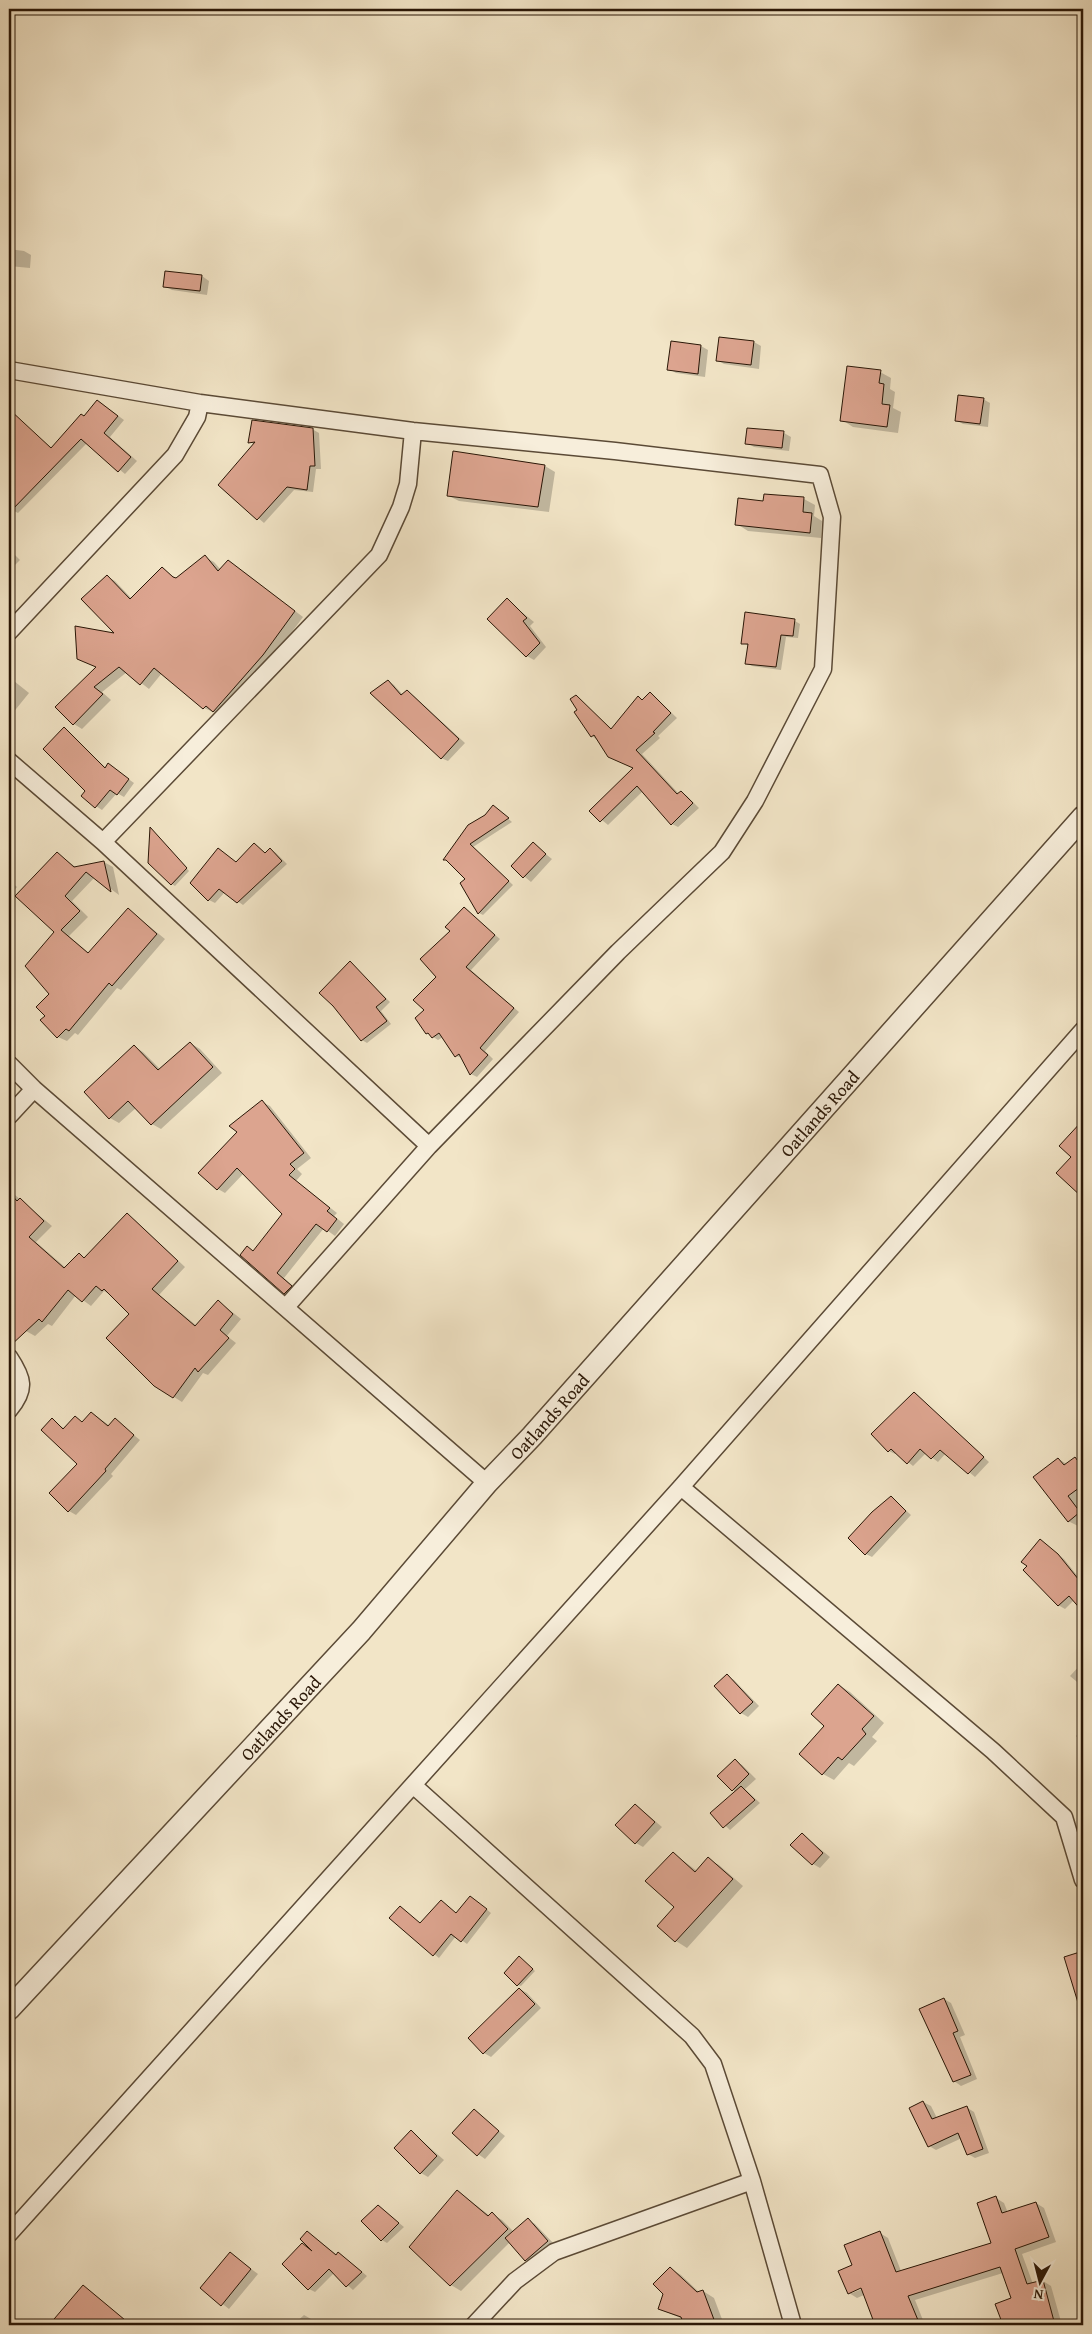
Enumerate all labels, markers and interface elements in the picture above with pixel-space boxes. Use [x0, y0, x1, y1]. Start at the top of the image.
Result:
street label: Oatlands Road [773, 1064, 865, 1163]
street label: Oatlands Road [503, 1367, 596, 1466]
street label: Oatlands Road [234, 1669, 327, 1766]
north arrow [1014, 2256, 1064, 2306]
text: N [1032, 2284, 1044, 2305]

